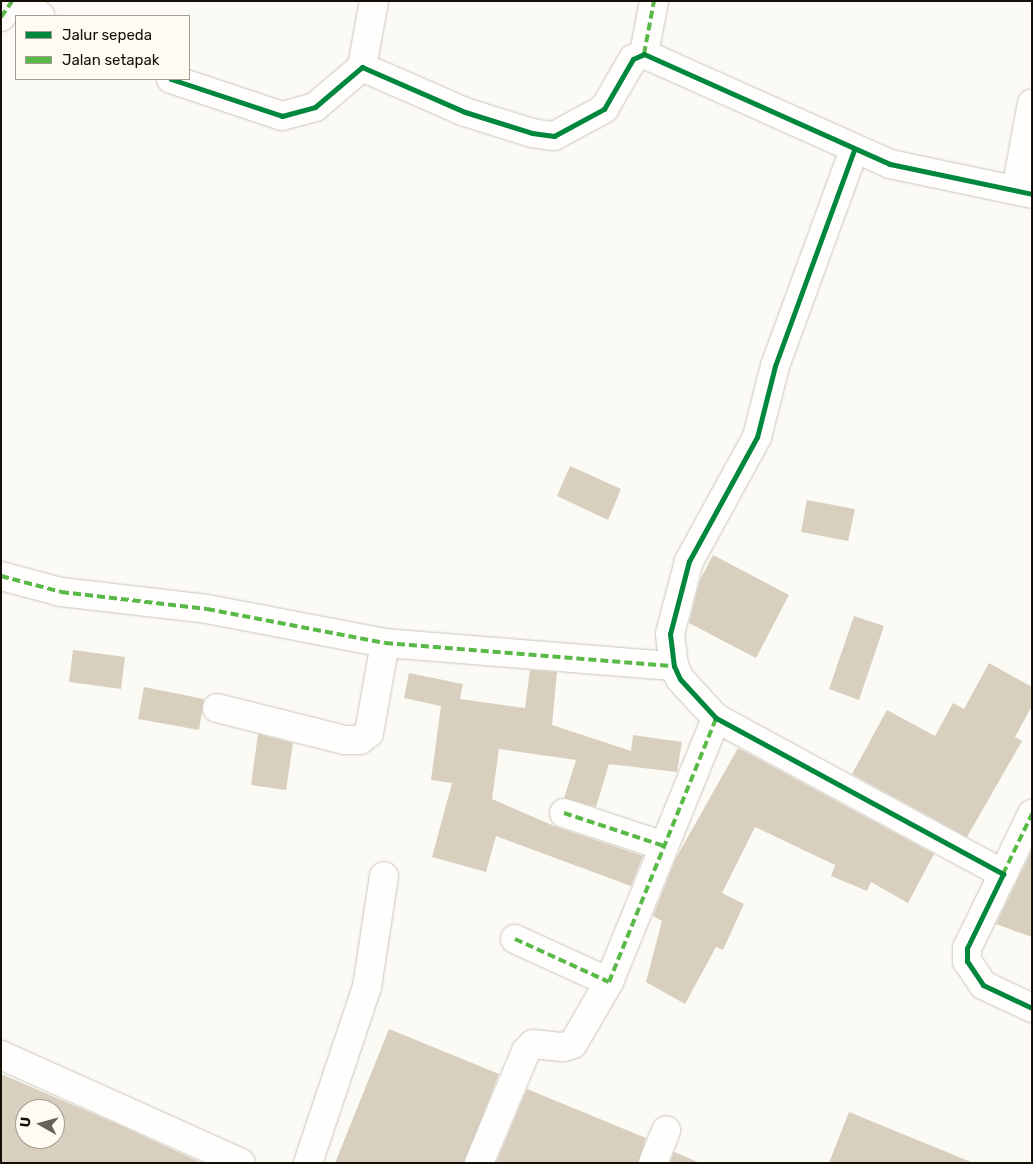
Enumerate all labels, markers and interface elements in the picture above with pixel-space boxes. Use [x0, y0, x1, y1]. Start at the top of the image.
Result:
legend [15, 15, 190, 80]
text: Jalur sepeda [62, 26, 152, 44]
text: Jalan setapak [62, 51, 160, 69]
north arrow [15, 1099, 65, 1149]
text: U [17, 1116, 35, 1128]

